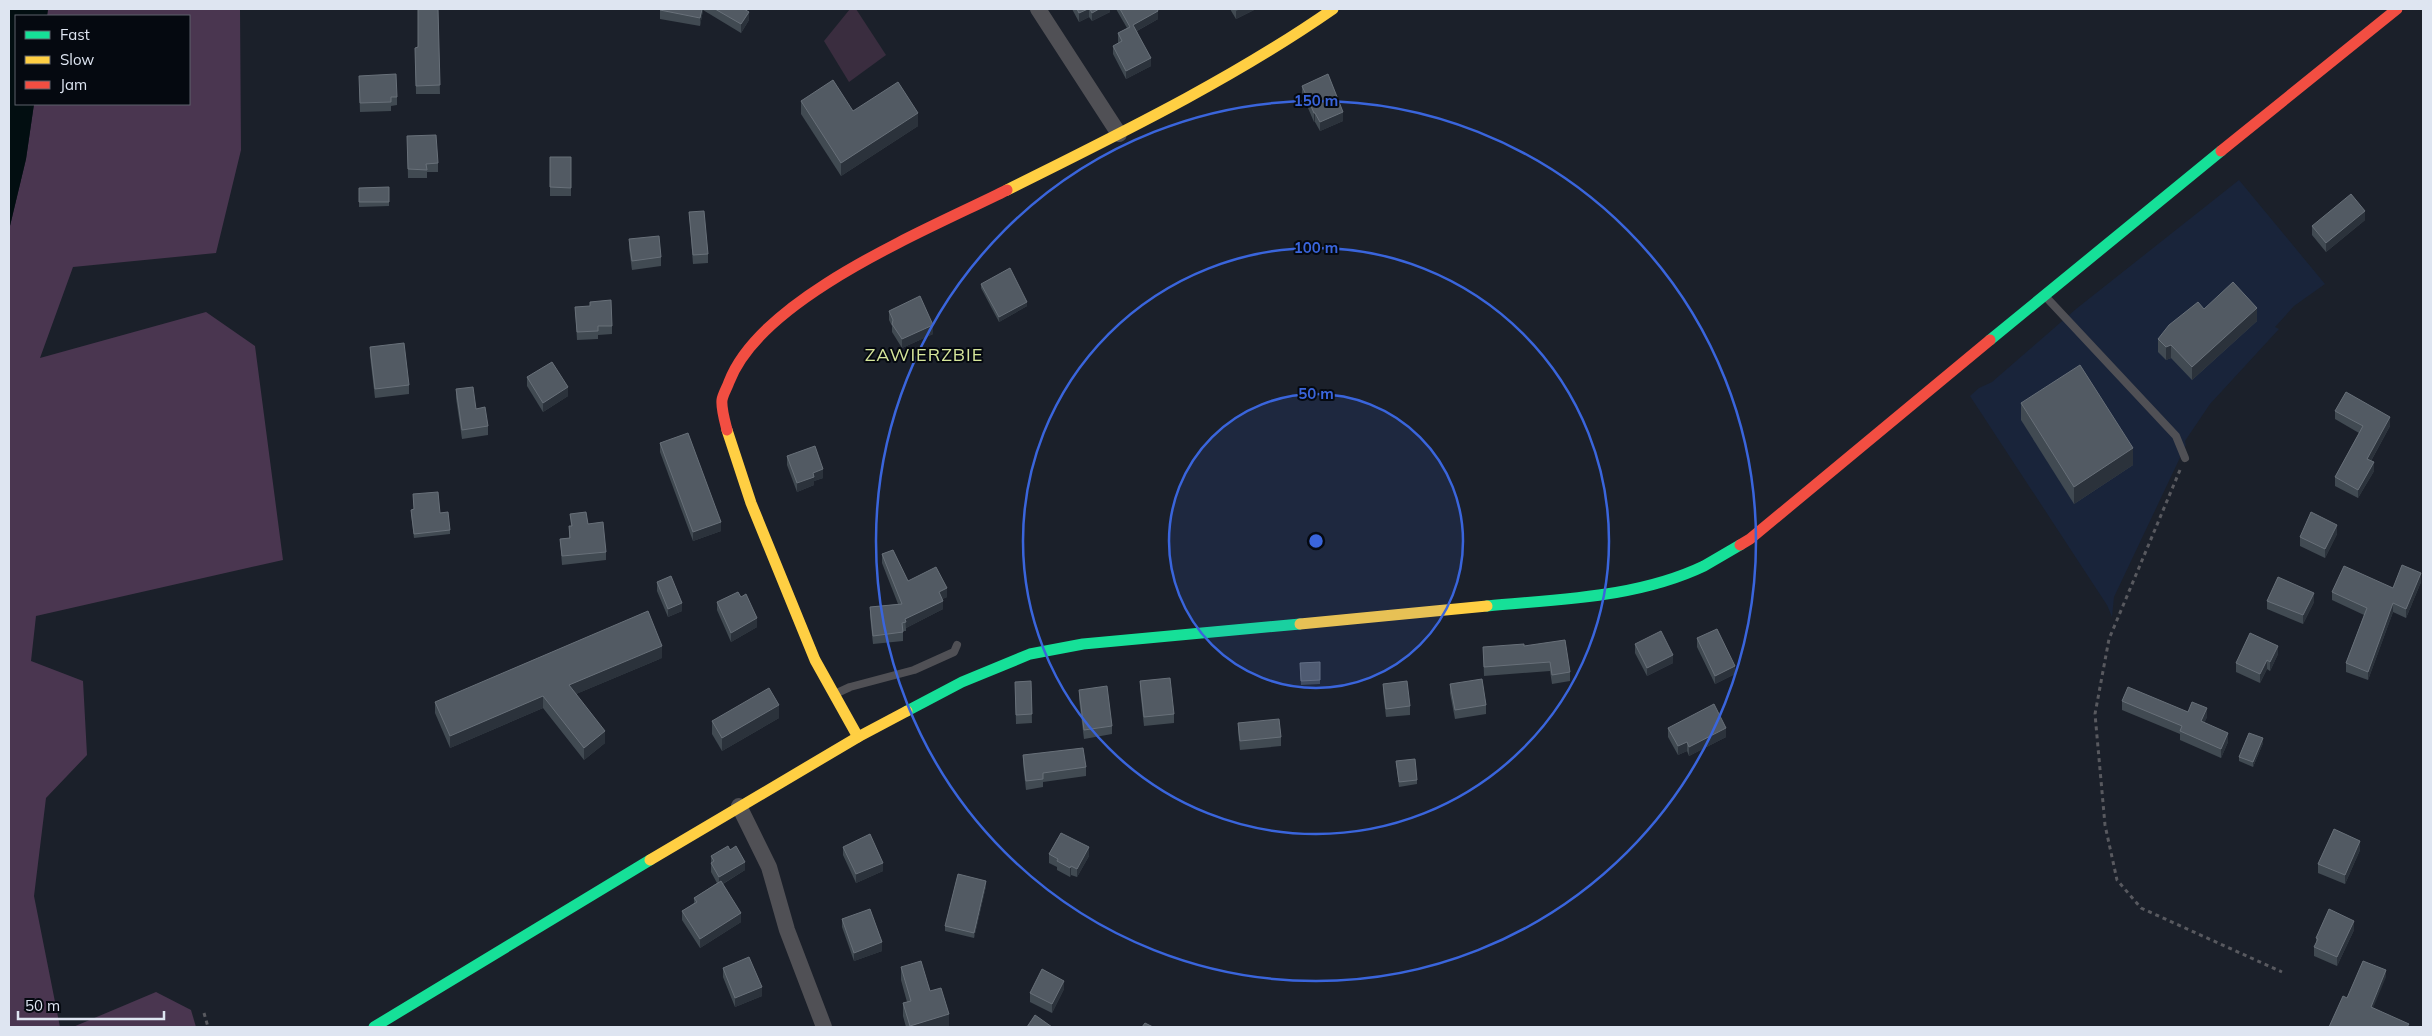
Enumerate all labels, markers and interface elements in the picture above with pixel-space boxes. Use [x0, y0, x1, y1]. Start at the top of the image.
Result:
legend [15, 15, 190, 105]
text: Fast [60, 25, 90, 44]
text: Slow [60, 50, 94, 69]
text: Jam [60, 75, 87, 94]
text: 150 m [1294, 91, 1338, 110]
text: 100 m [1294, 238, 1338, 257]
district label: ZAWIERZBIE [865, 343, 983, 366]
text: 50 m [1298, 384, 1334, 403]
centre of rings [1307, 532, 1325, 550]
scale bar [18, 988, 164, 1020]
text: 50 m [25, 996, 60, 1015]

